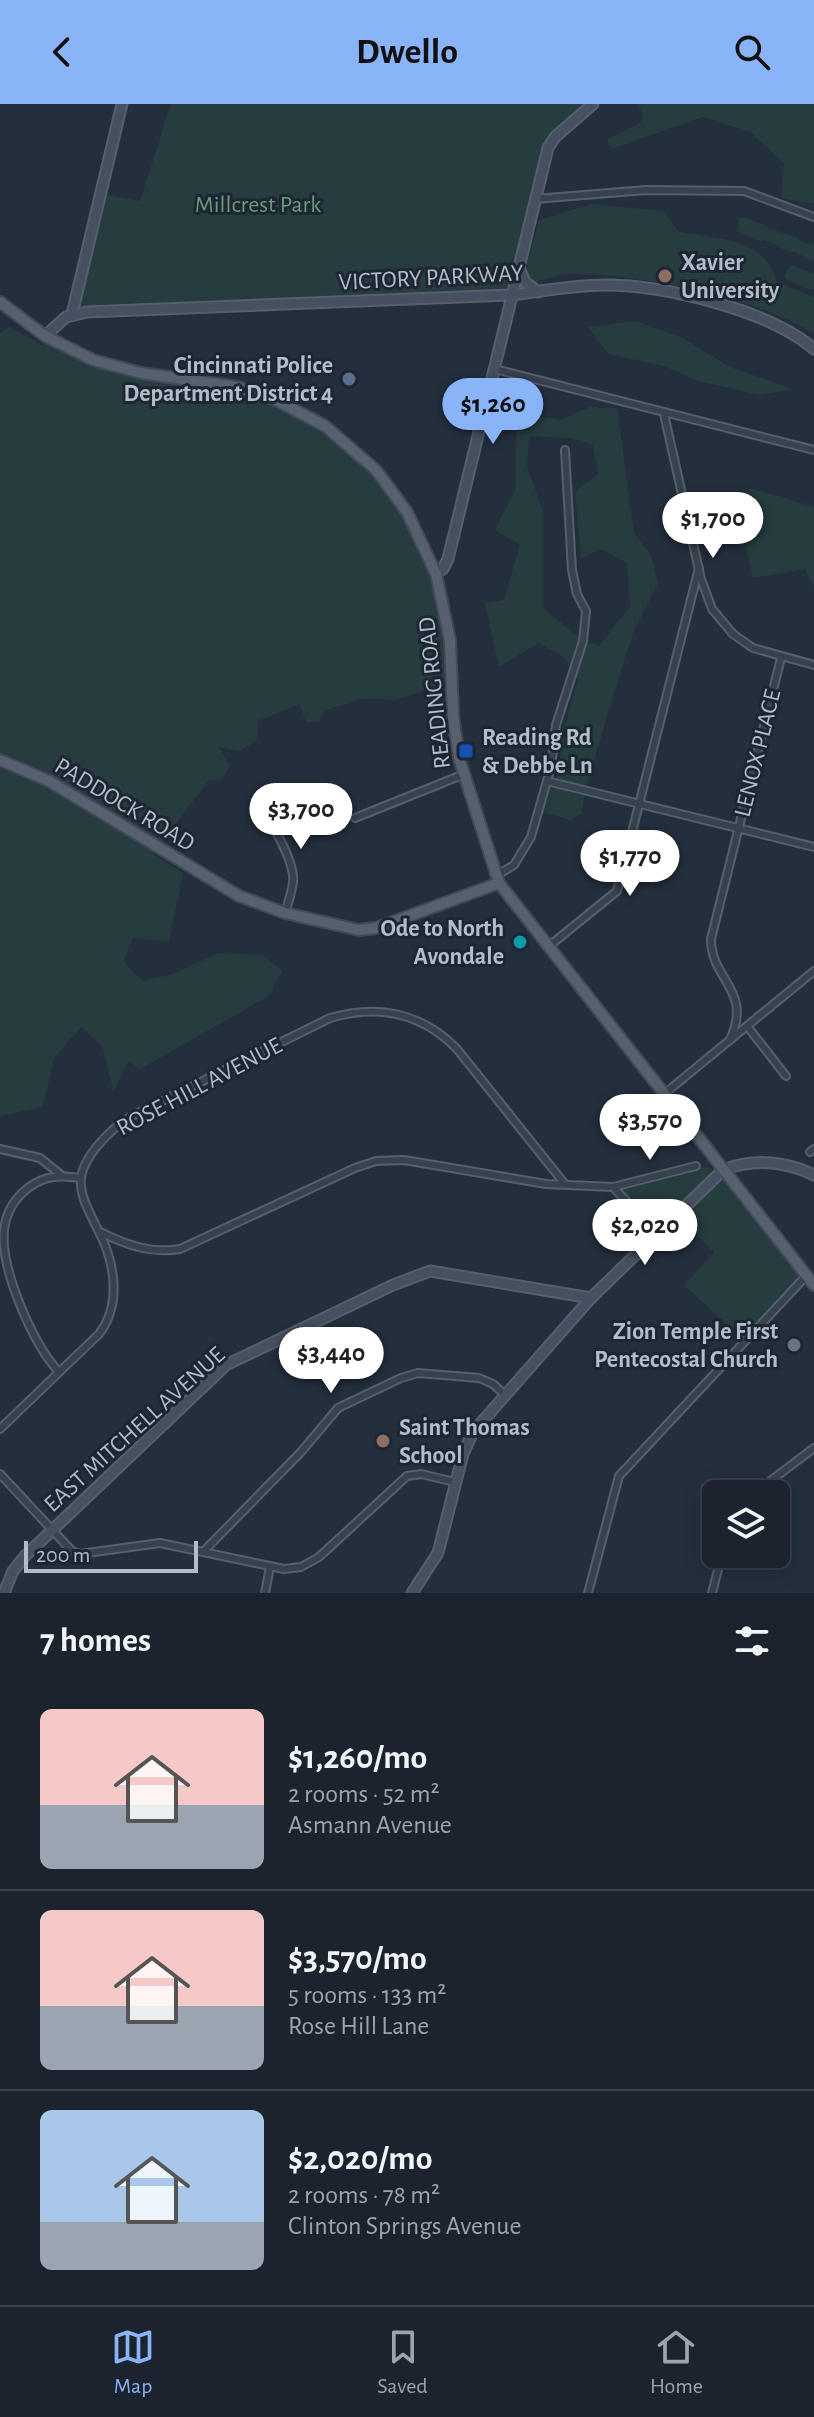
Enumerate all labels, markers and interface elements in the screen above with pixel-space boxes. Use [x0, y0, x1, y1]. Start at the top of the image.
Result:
icon: back [40, 30, 84, 74]
icon: search [730, 30, 774, 74]
text: Dwello [356, 34, 458, 70]
park label: Millcrest Park [195, 193, 321, 217]
place label: Xavier University [681, 251, 780, 303]
street label: VICTORY PARKWAY [338, 261, 524, 295]
marker: Xavier University [656, 267, 674, 285]
place label: Cincinnati Police Department District 4 [124, 354, 333, 406]
marker: Cincinnati Police Department District 4 [340, 370, 358, 388]
pin: $1,260 [428, 378, 558, 446]
text: $1,260 [460, 391, 526, 417]
pin: $1,700 [648, 492, 778, 560]
text: $1,700 [680, 505, 746, 531]
street label: READING ROAD [415, 616, 455, 770]
street label: LENOX PLACE [731, 687, 786, 819]
place label: Reading Rd & Debbe Ln [482, 726, 593, 778]
marker: Reading Rd & Debbe Ln [457, 742, 475, 760]
street label: PADDOCK ROAD [50, 754, 199, 856]
pin: $3,700 [236, 783, 366, 851]
text: $3,700 [267, 796, 335, 822]
pin: $1,770 [565, 830, 695, 898]
text: $1,770 [598, 843, 662, 869]
place label: Ode to North Avondale [380, 917, 504, 969]
marker: Ode to North Avondale [511, 933, 529, 951]
street label: ROSE HILL AVENUE [113, 1033, 286, 1141]
pin: $3,570 [585, 1094, 715, 1162]
text: $3,570 [618, 1107, 682, 1133]
pin: $2,020 [580, 1199, 710, 1267]
text: $2,020 [610, 1212, 680, 1238]
place label: Zion Temple First Pentecostal Church [594, 1320, 778, 1372]
pin: $3,440 [266, 1327, 396, 1395]
marker: Zion Temple First Pentecostal Church [785, 1336, 803, 1354]
text: $3,440 [297, 1340, 365, 1366]
street label: EAST MITCHELL AVENUE [40, 1342, 230, 1517]
place label: Saint Thomas School [399, 1416, 530, 1468]
marker: Saint Thomas School [374, 1432, 392, 1450]
map controls [702, 1480, 790, 1568]
button: layers [702, 1480, 790, 1568]
scale bar [24, 1537, 198, 1573]
text: 200 m [36, 1544, 90, 1566]
icon: filters [730, 1619, 774, 1663]
text: 7 homes [40, 1624, 151, 1658]
icon: home [104, 1741, 200, 1837]
text: $1,260/mo [288, 1741, 427, 1775]
text: 2 rooms · 52 m² [288, 1781, 440, 1807]
text: Asmann Avenue [288, 1812, 452, 1838]
icon: home [104, 1942, 200, 2038]
text: $3,570/mo [288, 1942, 427, 1976]
text: 5 rooms · 133 m² [288, 1982, 446, 2008]
text: Rose Hill Lane [288, 2013, 429, 2039]
icon: home [104, 2142, 200, 2238]
text: $2,020/mo [288, 2142, 432, 2176]
text: 2 rooms · 78 m² [288, 2182, 440, 2208]
text: Clinton Springs Avenue [288, 2213, 522, 2239]
tab: Map [111, 2325, 155, 2399]
tab: Saved [377, 2325, 428, 2399]
tab: Home [650, 2325, 703, 2399]

